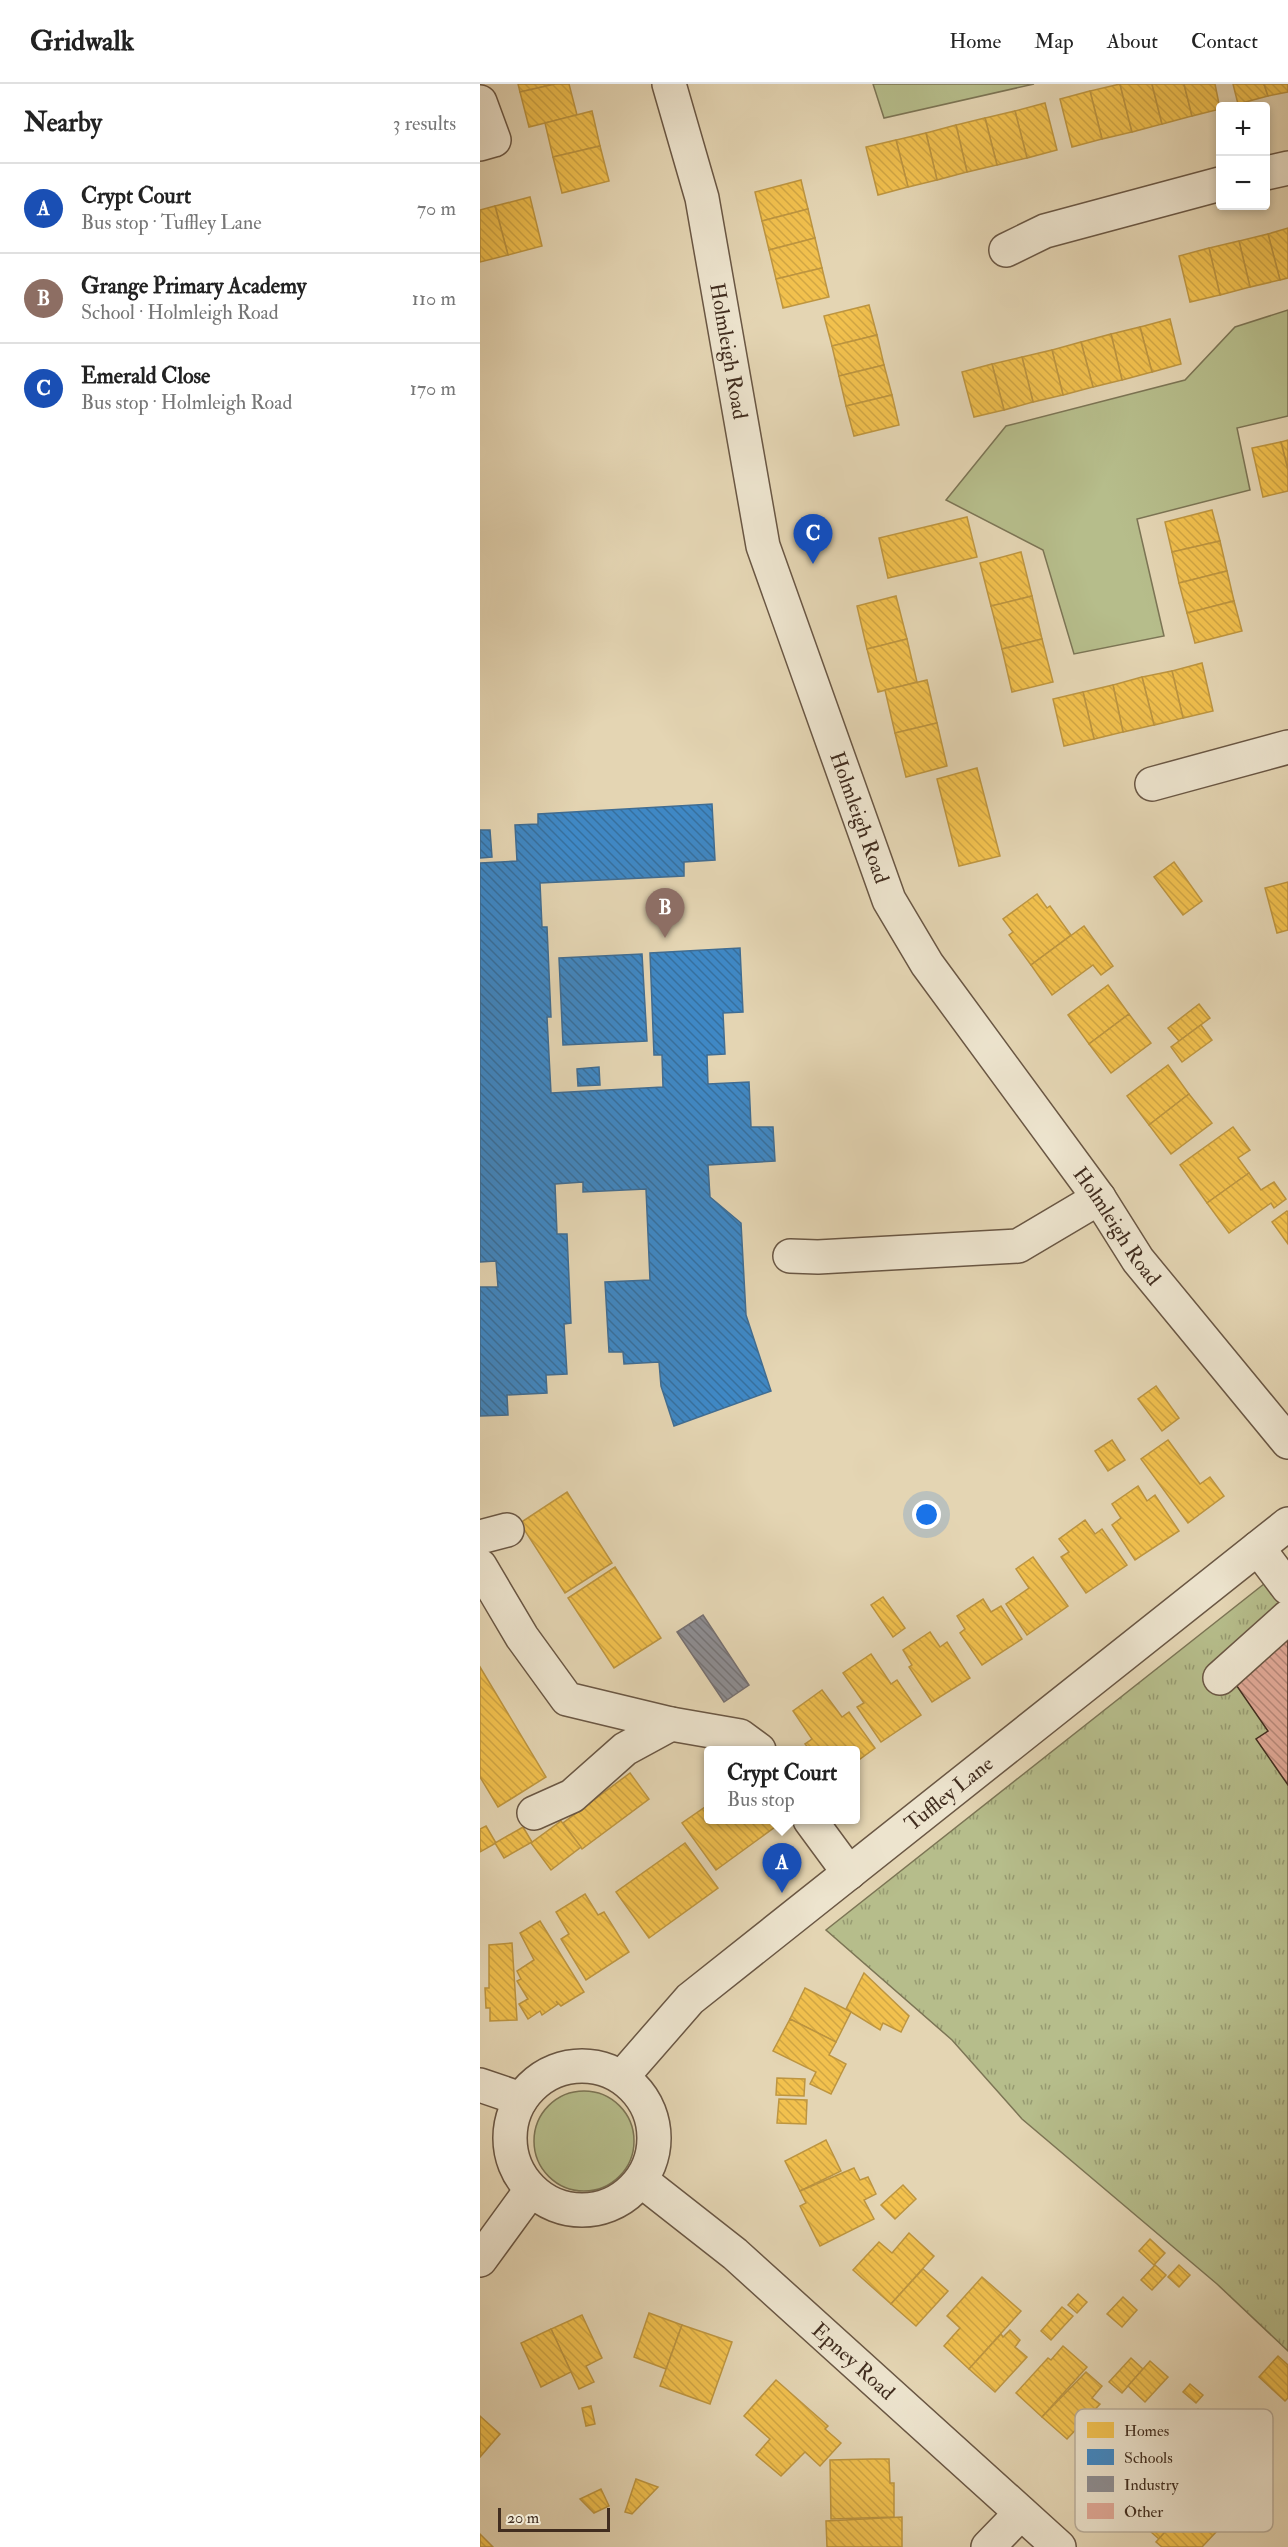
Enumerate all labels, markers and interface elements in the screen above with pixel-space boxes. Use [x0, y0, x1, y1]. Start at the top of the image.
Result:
text: Gridwalk [30, 24, 134, 59]
text: Home [949, 28, 1001, 55]
text: Map [1034, 28, 1074, 55]
text: About [1107, 28, 1158, 55]
text: Contact [1191, 28, 1258, 55]
map controls [1216, 102, 1270, 210]
button: + [1216, 102, 1270, 156]
text: Nearby [24, 107, 102, 139]
text: 3 results [393, 111, 456, 136]
button: − [1216, 156, 1270, 210]
text: Crypt Court [81, 182, 191, 210]
text: A [37, 196, 50, 221]
text: 70 m [417, 196, 456, 221]
text: Bus stop · Tuffley Lane [81, 210, 262, 235]
text: Grange Primary Academy [81, 272, 306, 300]
street label: Holmleigh Road [703, 281, 754, 422]
text: B [37, 286, 50, 311]
text: 110 m [412, 286, 456, 311]
text: School · Holmleigh Road [81, 300, 279, 325]
text: Emerald Close [81, 362, 210, 390]
text: C [36, 376, 51, 401]
text: 170 m [410, 376, 456, 401]
text: Bus stop · Holmleigh Road [81, 390, 292, 415]
pin: C [794, 514, 832, 564]
street label: Holmleigh Road [823, 748, 895, 888]
pin: B [646, 888, 684, 938]
street label: Holmleigh Road [1067, 1162, 1167, 1292]
your location [912, 1500, 941, 1529]
popup [704, 1746, 860, 1824]
street label: Tuffley Lane [899, 1750, 999, 1837]
text: Crypt Court [727, 1759, 837, 1787]
text: Bus stop [727, 1787, 794, 1812]
pin: A [762, 1844, 802, 1893]
street label: Epney Road [806, 2317, 901, 2407]
legend [1075, 2409, 1273, 2532]
text: Homes [1124, 2421, 1169, 2441]
text: Schools [1124, 2448, 1173, 2468]
text: Industry [1124, 2475, 1179, 2495]
text: Other [1124, 2502, 1163, 2522]
scale bar [498, 2505, 610, 2532]
text: 20 m [507, 2508, 539, 2528]

